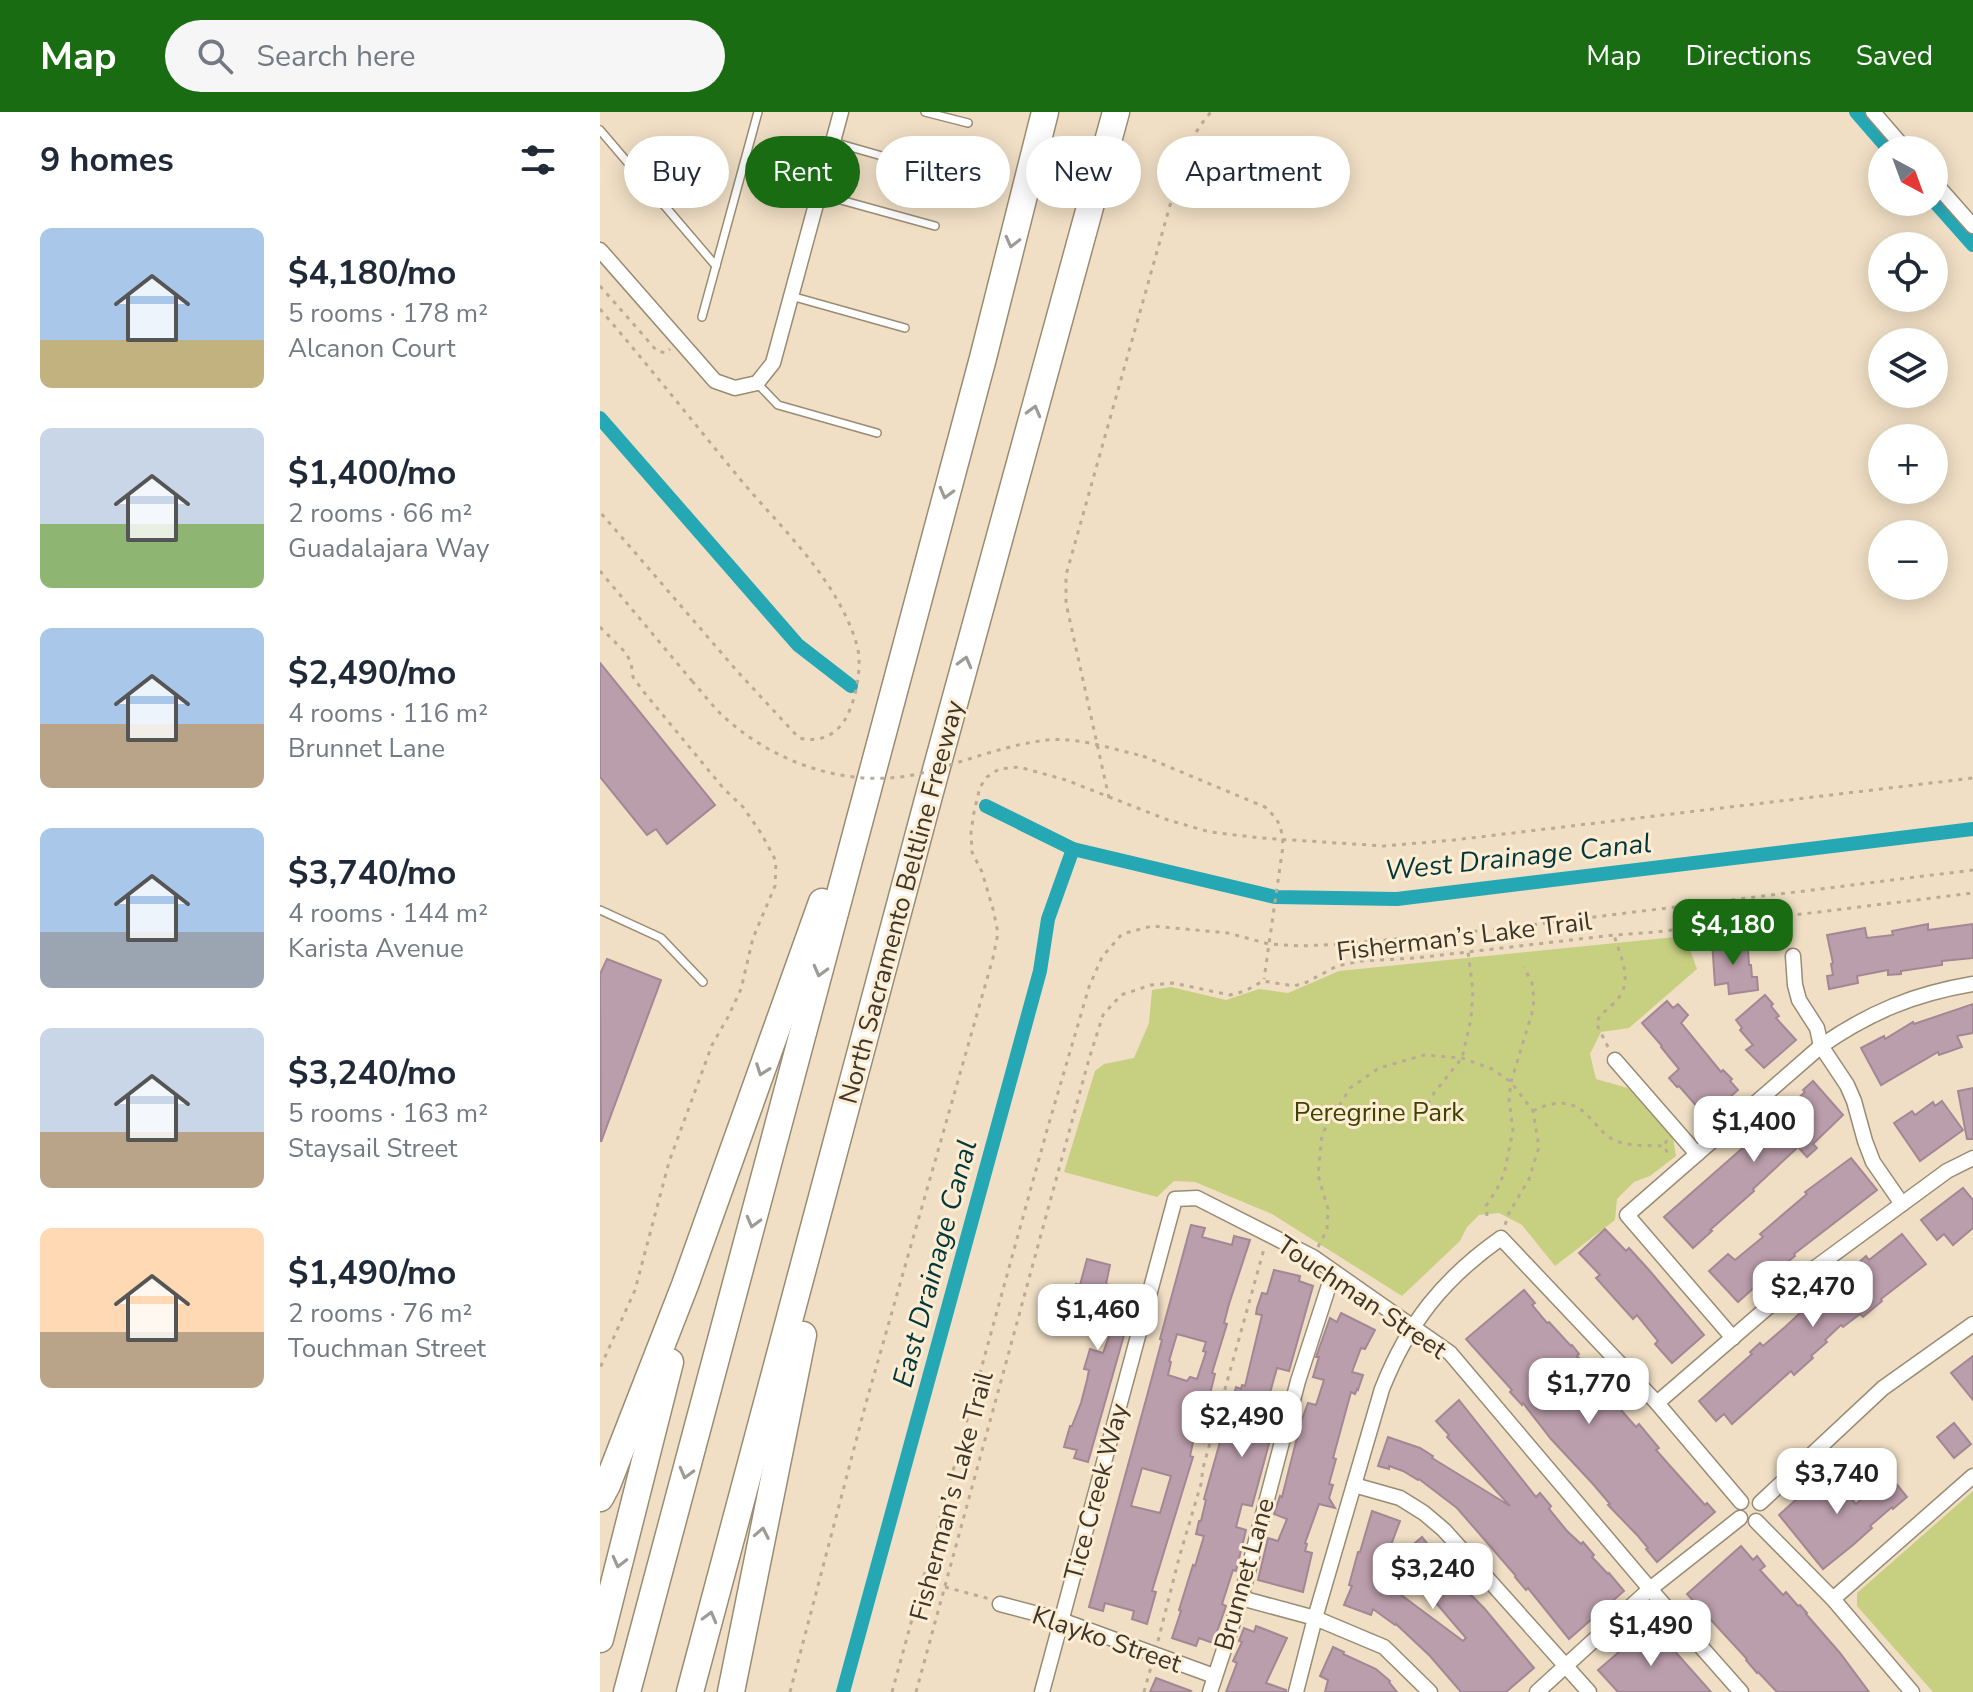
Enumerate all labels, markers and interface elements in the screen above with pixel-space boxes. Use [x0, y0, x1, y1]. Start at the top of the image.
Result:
search box [165, 20, 725, 92]
text: Map [40, 31, 117, 82]
icon: search [193, 34, 237, 78]
text: Search here [257, 36, 416, 77]
text: Map [1586, 37, 1641, 75]
text: Directions [1685, 37, 1812, 75]
text: Saved [1856, 37, 1933, 75]
chip: Buy [624, 136, 729, 208]
chip: Rent [745, 136, 860, 208]
chip: Filters [876, 136, 1010, 208]
chip: New [1026, 136, 1141, 208]
chip: Apartment [1157, 136, 1350, 208]
north arrow [1868, 136, 1948, 216]
map controls [1868, 136, 1948, 600]
text: 9 homes [40, 137, 174, 183]
icon: filters [516, 138, 560, 182]
button: locate [1868, 232, 1948, 312]
one-way arrow [1005, 234, 1022, 248]
text: $4,180/mo [288, 250, 456, 296]
icon: home [104, 260, 200, 356]
text: 5 rooms · 178 m² [288, 296, 488, 331]
button: layers [1868, 328, 1948, 408]
text: Alcanon Court [288, 331, 456, 366]
one-way arrow [1025, 405, 1041, 419]
button: + [1868, 424, 1948, 504]
text: $1,400/mo [288, 450, 456, 496]
icon: home [104, 460, 200, 556]
one-way arrow [939, 486, 956, 500]
text: 2 rooms · 66 m² [288, 496, 472, 531]
button: − [1868, 520, 1948, 600]
text: Guadalajara Way [288, 531, 489, 566]
text: $2,490/mo [288, 650, 456, 696]
one-way arrow [956, 656, 973, 670]
icon: home [104, 660, 200, 756]
text: 4 rooms · 116 m² [288, 696, 488, 731]
street label: North Sacramento Beltline Freeway [831, 696, 972, 1108]
text: Brunnet Lane [288, 731, 445, 766]
water label: West Drainage Canal [1383, 824, 1653, 890]
text: $3,740/mo [288, 850, 456, 896]
icon: home [104, 860, 200, 956]
text: 4 rooms · 144 m² [288, 896, 488, 931]
pin: $4,180 [1668, 899, 1798, 967]
street label: Fisherman’s Lake Trail [1334, 903, 1594, 970]
text: $4,180 [1691, 907, 1775, 942]
text: Karista Avenue [288, 931, 464, 966]
one-way arrow [813, 963, 829, 977]
text: $3,240/mo [288, 1050, 456, 1096]
icon: home [104, 1060, 200, 1156]
one-way arrow [755, 1062, 772, 1076]
park label: Peregrine Park [1294, 1095, 1465, 1130]
text: 5 rooms · 163 m² [288, 1096, 488, 1131]
pin: $1,400 [1689, 1096, 1819, 1164]
text: $1,400 [1712, 1104, 1796, 1139]
text: Staysail Street [288, 1131, 457, 1166]
water label: East Drainage Canal [884, 1135, 986, 1391]
one-way arrow [746, 1214, 763, 1228]
street label: Touchman Street [1270, 1228, 1454, 1368]
text: $1,490/mo [288, 1250, 456, 1296]
icon: home [104, 1260, 200, 1356]
pin: $2,470 [1748, 1261, 1878, 1329]
text: $2,470 [1771, 1269, 1855, 1304]
pin: $1,460 [1033, 1284, 1163, 1352]
text: $1,460 [1056, 1292, 1140, 1327]
text: 2 rooms · 76 m² [288, 1296, 472, 1331]
text: Touchman Street [288, 1331, 486, 1366]
pin: $1,770 [1524, 1358, 1654, 1426]
text: $1,770 [1547, 1366, 1631, 1401]
street label: Fisherman’s Lake Trail [901, 1367, 1002, 1625]
pin: $2,490 [1177, 1391, 1307, 1459]
street label: Tice Creek Way [1056, 1399, 1137, 1585]
text: $2,490 [1200, 1399, 1284, 1434]
pin: $3,740 [1772, 1448, 1902, 1516]
text: $3,740 [1795, 1456, 1879, 1491]
one-way arrow [678, 1465, 695, 1479]
street label: Brunnet Lane [1206, 1494, 1283, 1654]
one-way arrow [753, 1527, 770, 1540]
pin: $3,240 [1368, 1543, 1498, 1611]
text: $3,240 [1391, 1551, 1475, 1586]
one-way arrow [612, 1555, 629, 1569]
street label: Klayko Street [1028, 1598, 1187, 1682]
pin: $1,490 [1586, 1600, 1716, 1668]
text: $1,490 [1609, 1608, 1693, 1643]
one-way arrow [701, 1610, 717, 1624]

